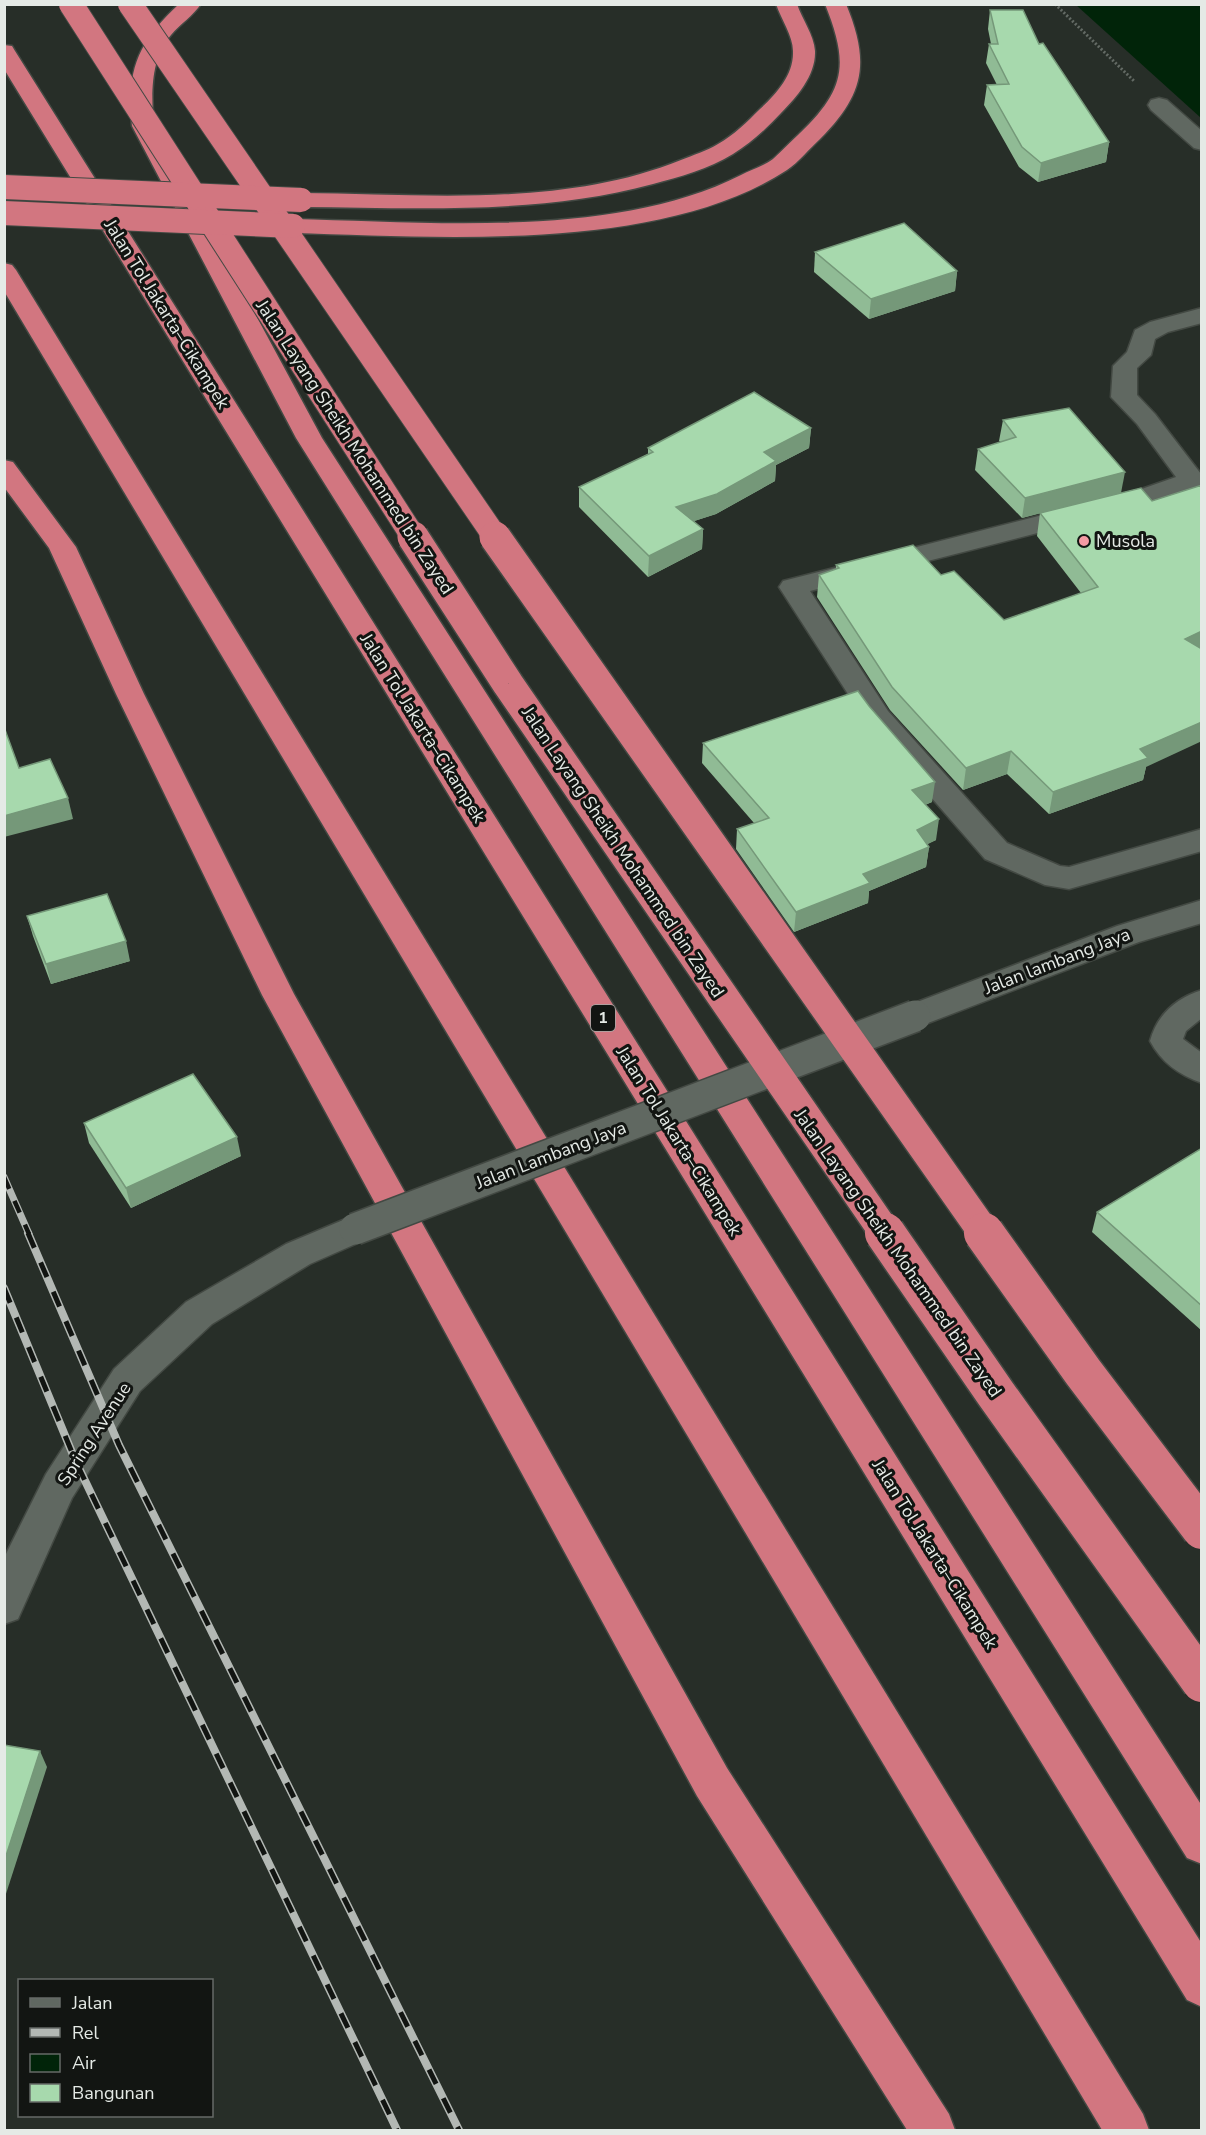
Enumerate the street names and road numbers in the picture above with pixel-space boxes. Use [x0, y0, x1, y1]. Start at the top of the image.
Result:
street label: Jalan Tol Jakarta–Cikampek [98, 214, 236, 414]
street label: Jalan Layang Sheikh Mohammed bin Zayed [250, 294, 459, 599]
street label: Jalan Tol Jakarta–Cikampek [354, 628, 492, 828]
street label: Jalan Layang Sheikh Mohammed bin Zayed [516, 701, 730, 1002]
street label: Jalan lambang Jaya [980, 922, 1134, 1000]
road number: 1 [591, 1005, 615, 1031]
street label: Jalan Tol Jakarta–Cikampek [610, 1041, 748, 1241]
street label: Jalan Layang Sheikh Mohammed bin Zayed [788, 1103, 1007, 1402]
street label: Jalan Lambang Jaya [471, 1115, 630, 1195]
street label: Spring Avenue [52, 1378, 136, 1490]
street label: Jalan Tol Jakarta–Cikampek [866, 1454, 1004, 1654]

